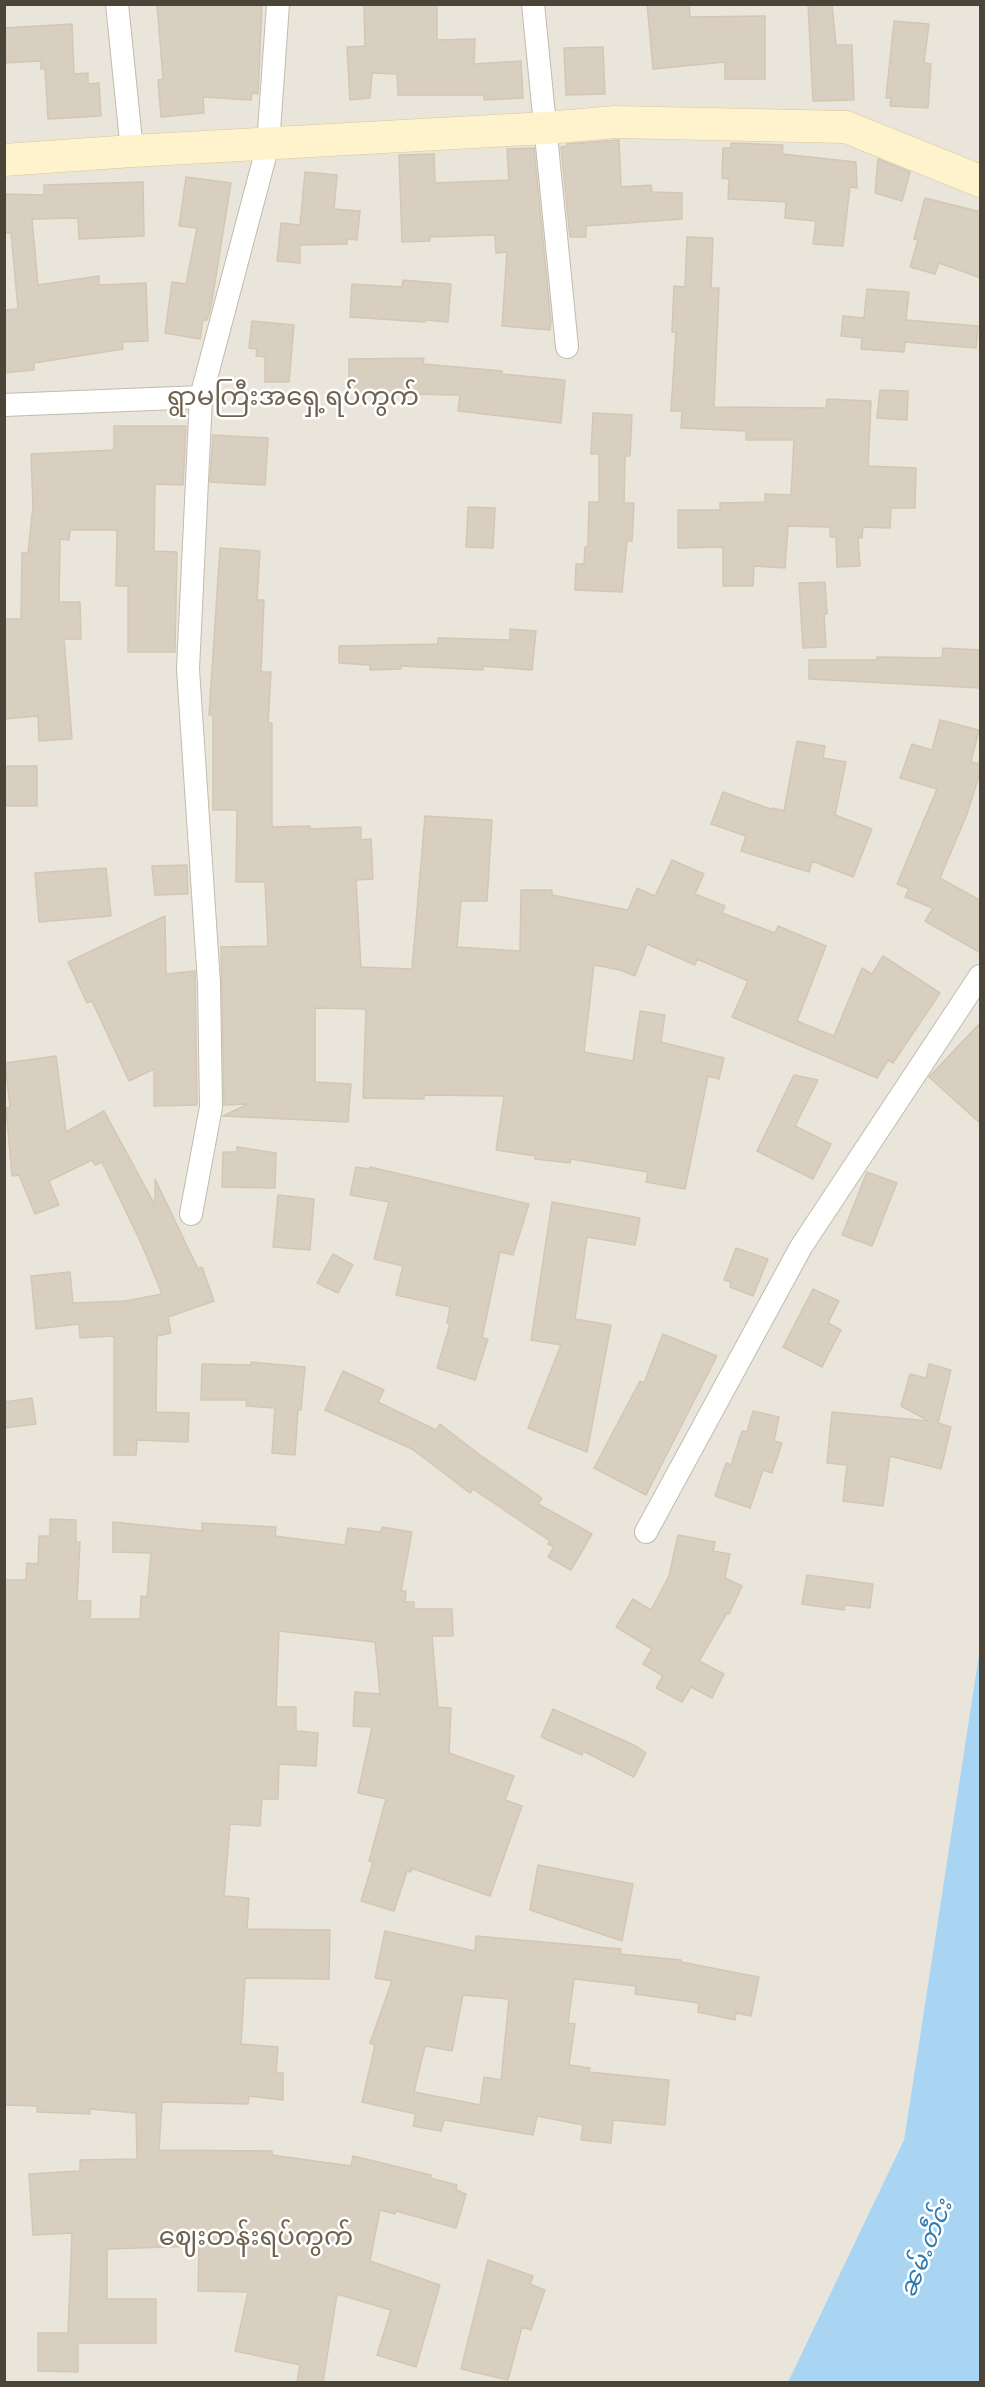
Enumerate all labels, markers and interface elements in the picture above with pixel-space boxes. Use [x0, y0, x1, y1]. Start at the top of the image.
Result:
district label: ရွာမကြီးအရှေ့ရပ်ကွက် [167, 382, 419, 414]
water label: ၼမ်ႉတဵင်း [894, 2196, 960, 2302]
district label: ဈေးတန်းရပ်ကွက် [159, 2222, 353, 2254]

